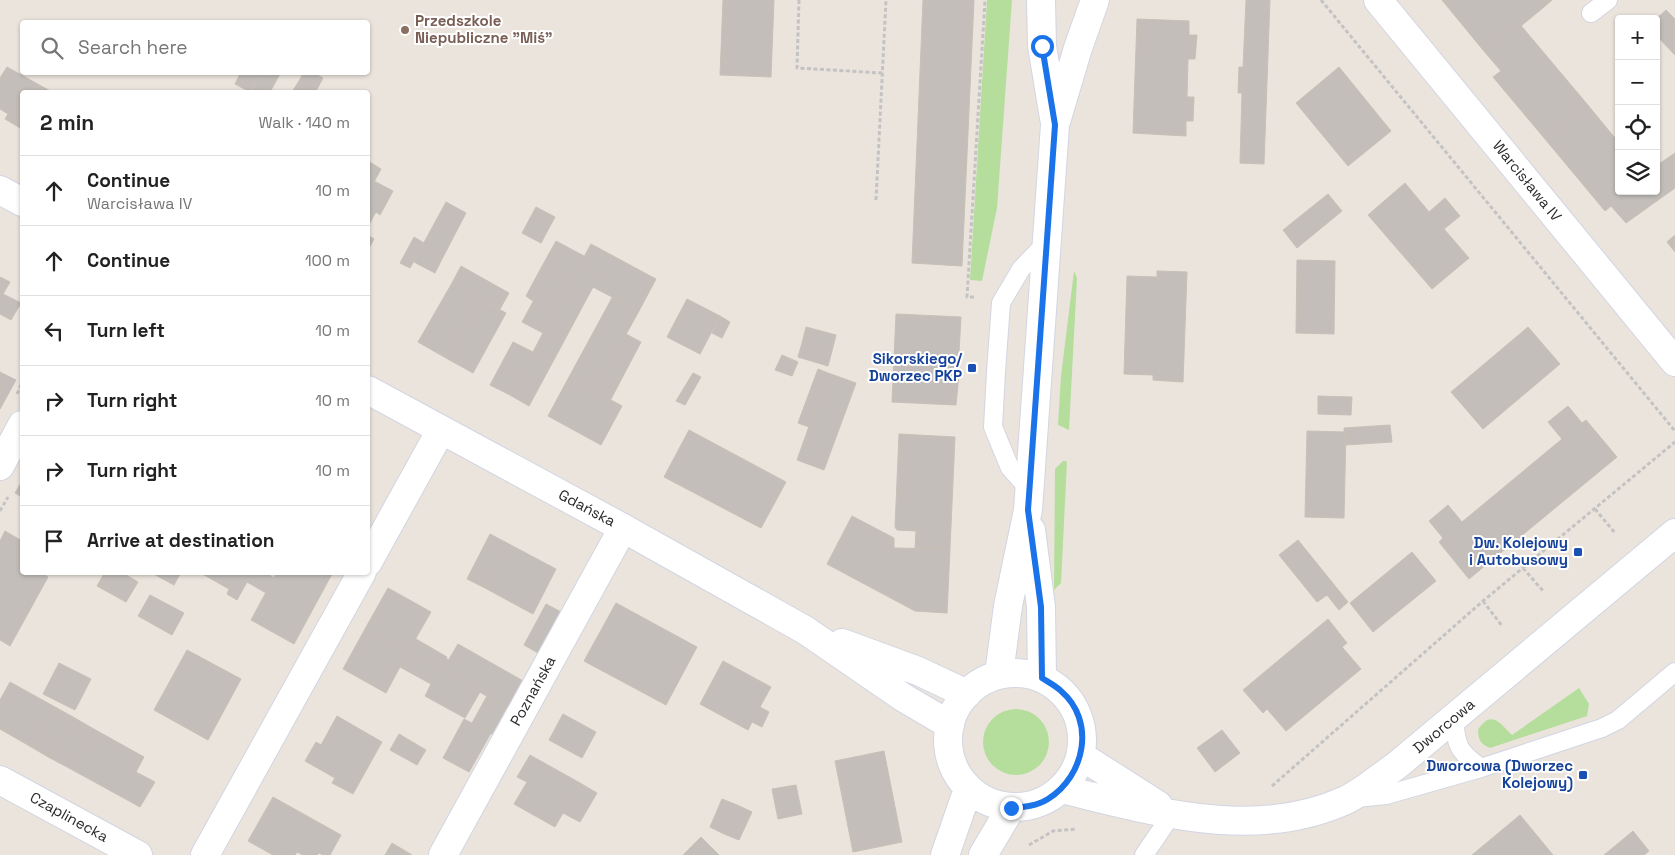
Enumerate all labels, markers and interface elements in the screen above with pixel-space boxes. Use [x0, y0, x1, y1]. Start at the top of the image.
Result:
place label: Przedszkole Niepubliczne "Miś" [415, 11, 553, 47]
map controls [1615, 15, 1660, 195]
button: + [1615, 15, 1660, 60]
search box [20, 20, 370, 75]
marker: Przedszkole Niepubliczne "Miś" [399, 24, 411, 36]
icon: search [38, 34, 66, 62]
text: Search here [78, 35, 188, 60]
route start [1031, 35, 1054, 58]
button: − [1615, 60, 1660, 105]
button: locate [1615, 105, 1660, 150]
text: 2 min [40, 109, 94, 136]
text: Walk · 140 m [258, 112, 350, 133]
street label: Warcisława IV [1489, 136, 1566, 225]
button: layers [1615, 150, 1660, 195]
text: Continue [87, 168, 170, 193]
icon: ahead [40, 177, 68, 205]
text: 10 m [315, 180, 350, 201]
text: Warcisława IV [87, 193, 192, 214]
icon: ahead [40, 247, 68, 275]
text: Continue [87, 248, 170, 273]
text: 100 m [305, 250, 350, 271]
icon: left [40, 317, 68, 345]
text: Turn left [87, 318, 165, 343]
text: 10 m [315, 320, 350, 341]
place label: Sikorskiego/ Dworzec PKP [869, 349, 963, 385]
marker: Sikorskiego/ Dworzec PKP [966, 362, 978, 374]
icon: right [40, 387, 68, 415]
text: Turn right [87, 388, 177, 413]
text: 10 m [315, 390, 350, 411]
icon: right [40, 457, 68, 485]
text: Turn right [87, 458, 177, 483]
text: 10 m [315, 460, 350, 481]
street label: Gdańska [555, 485, 619, 531]
icon: arrive [40, 527, 68, 555]
text: Arrive at destination [87, 528, 275, 553]
place label: Dw. Kolejowy i Autobusowy [1469, 533, 1568, 569]
marker: Dw. Kolejowy i Autobusowy [1572, 546, 1584, 558]
street label: Poznańska [506, 652, 560, 729]
street label: Dworcowa [1409, 694, 1479, 757]
place label: Dworcowa (Dworzec Kolejowy) [1426, 756, 1573, 792]
marker: Dworcowa (Dworzec Kolejowy) [1577, 769, 1589, 781]
street label: Czaplinecka [27, 787, 112, 846]
route end [1000, 797, 1023, 820]

